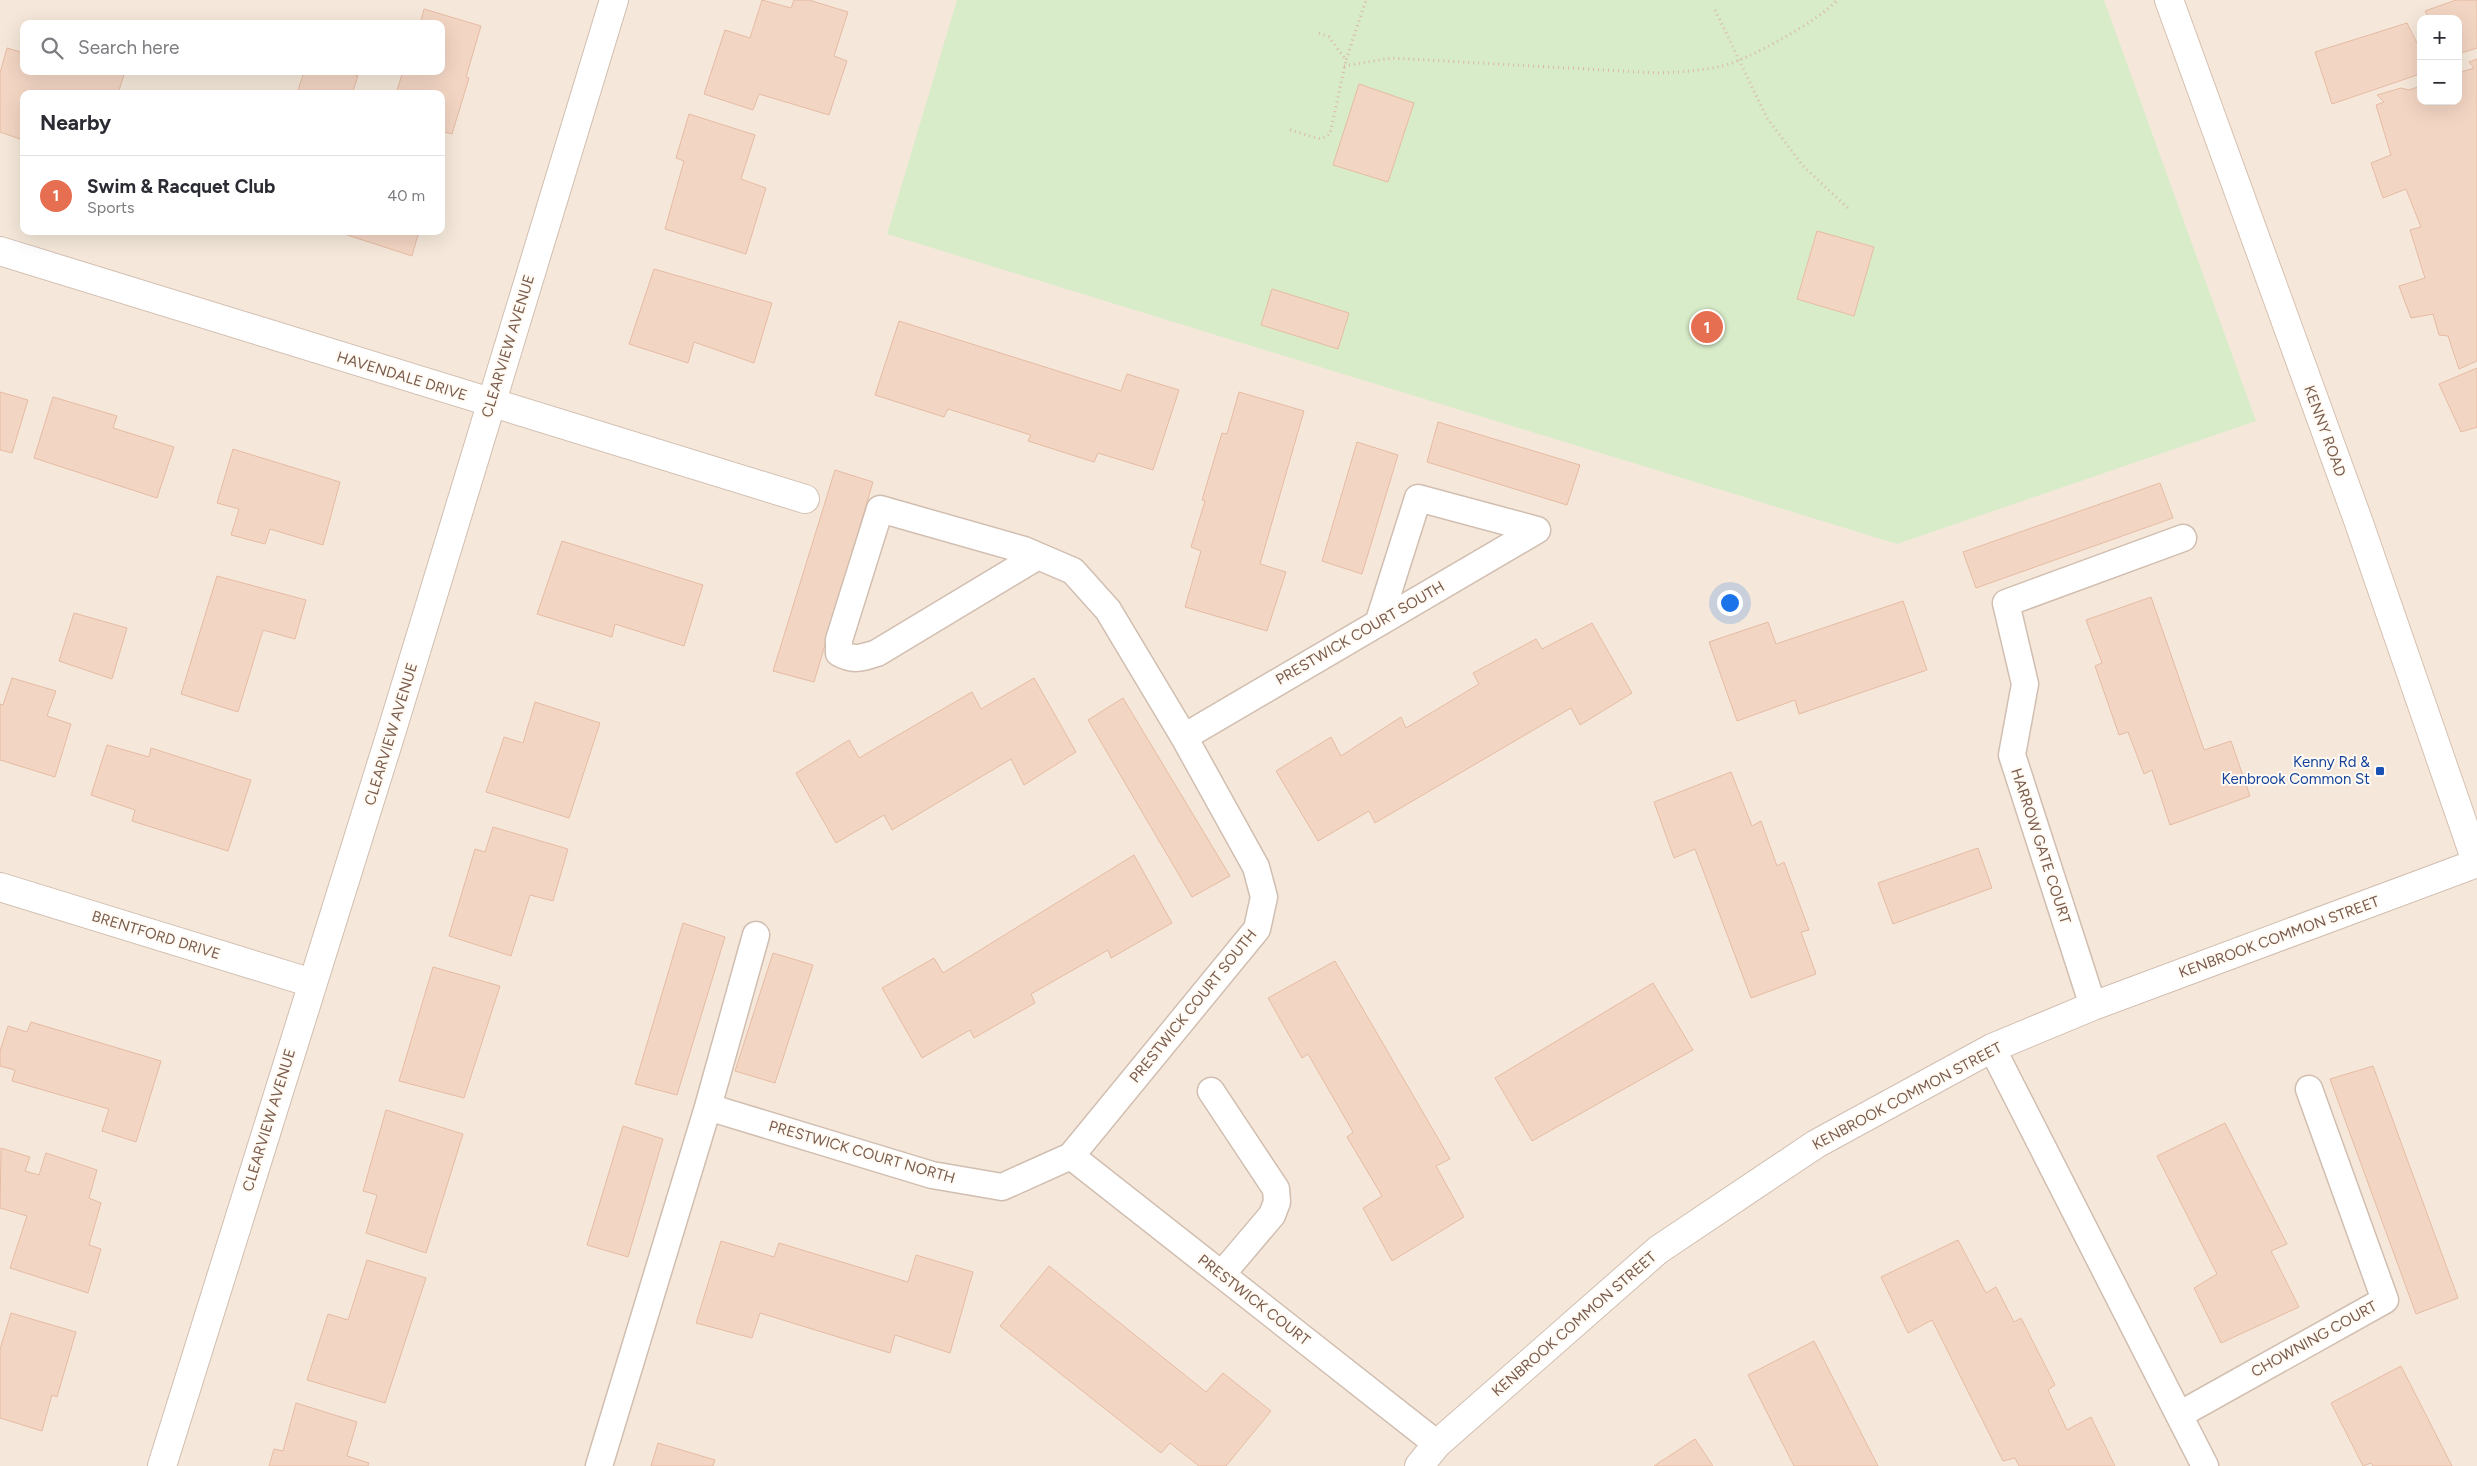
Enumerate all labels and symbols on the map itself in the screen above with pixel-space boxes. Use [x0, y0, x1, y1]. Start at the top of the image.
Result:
street label: CLEARVIEW AVENUE [478, 272, 538, 420]
pin: 1 [1691, 308, 1723, 346]
street label: HAVENDALE DRIVE [335, 348, 469, 404]
street label: KENNY ROAD [2300, 383, 2350, 479]
street label: PRESTWICK COURT SOUTH [1272, 577, 1448, 689]
your location [1717, 590, 1743, 616]
street label: CLEARVIEW AVENUE [361, 660, 421, 808]
place label: Kenny Rd & Kenbrook Common St [2221, 753, 2370, 788]
marker: Kenny Rd & Kenbrook Common St [2374, 765, 2386, 777]
street label: HARROW GATE COURT [2007, 766, 2075, 927]
street label: KENBROOK COMMON STREET [2176, 892, 2382, 982]
street label: BRENTFORD DRIVE [89, 907, 223, 963]
street label: PRESTWICK COURT SOUTH [1126, 926, 1260, 1086]
street label: KENBROOK COMMON STREET [1809, 1038, 2005, 1154]
street label: CLEARVIEW AVENUE [239, 1046, 299, 1194]
street label: PRESTWICK COURT NORTH [767, 1117, 957, 1187]
street label: KENBROOK COMMON STREET [1488, 1247, 1660, 1400]
street label: PRESTWICK COURT [1194, 1251, 1314, 1350]
street label: CHOWNING COURT [2248, 1297, 2381, 1381]

